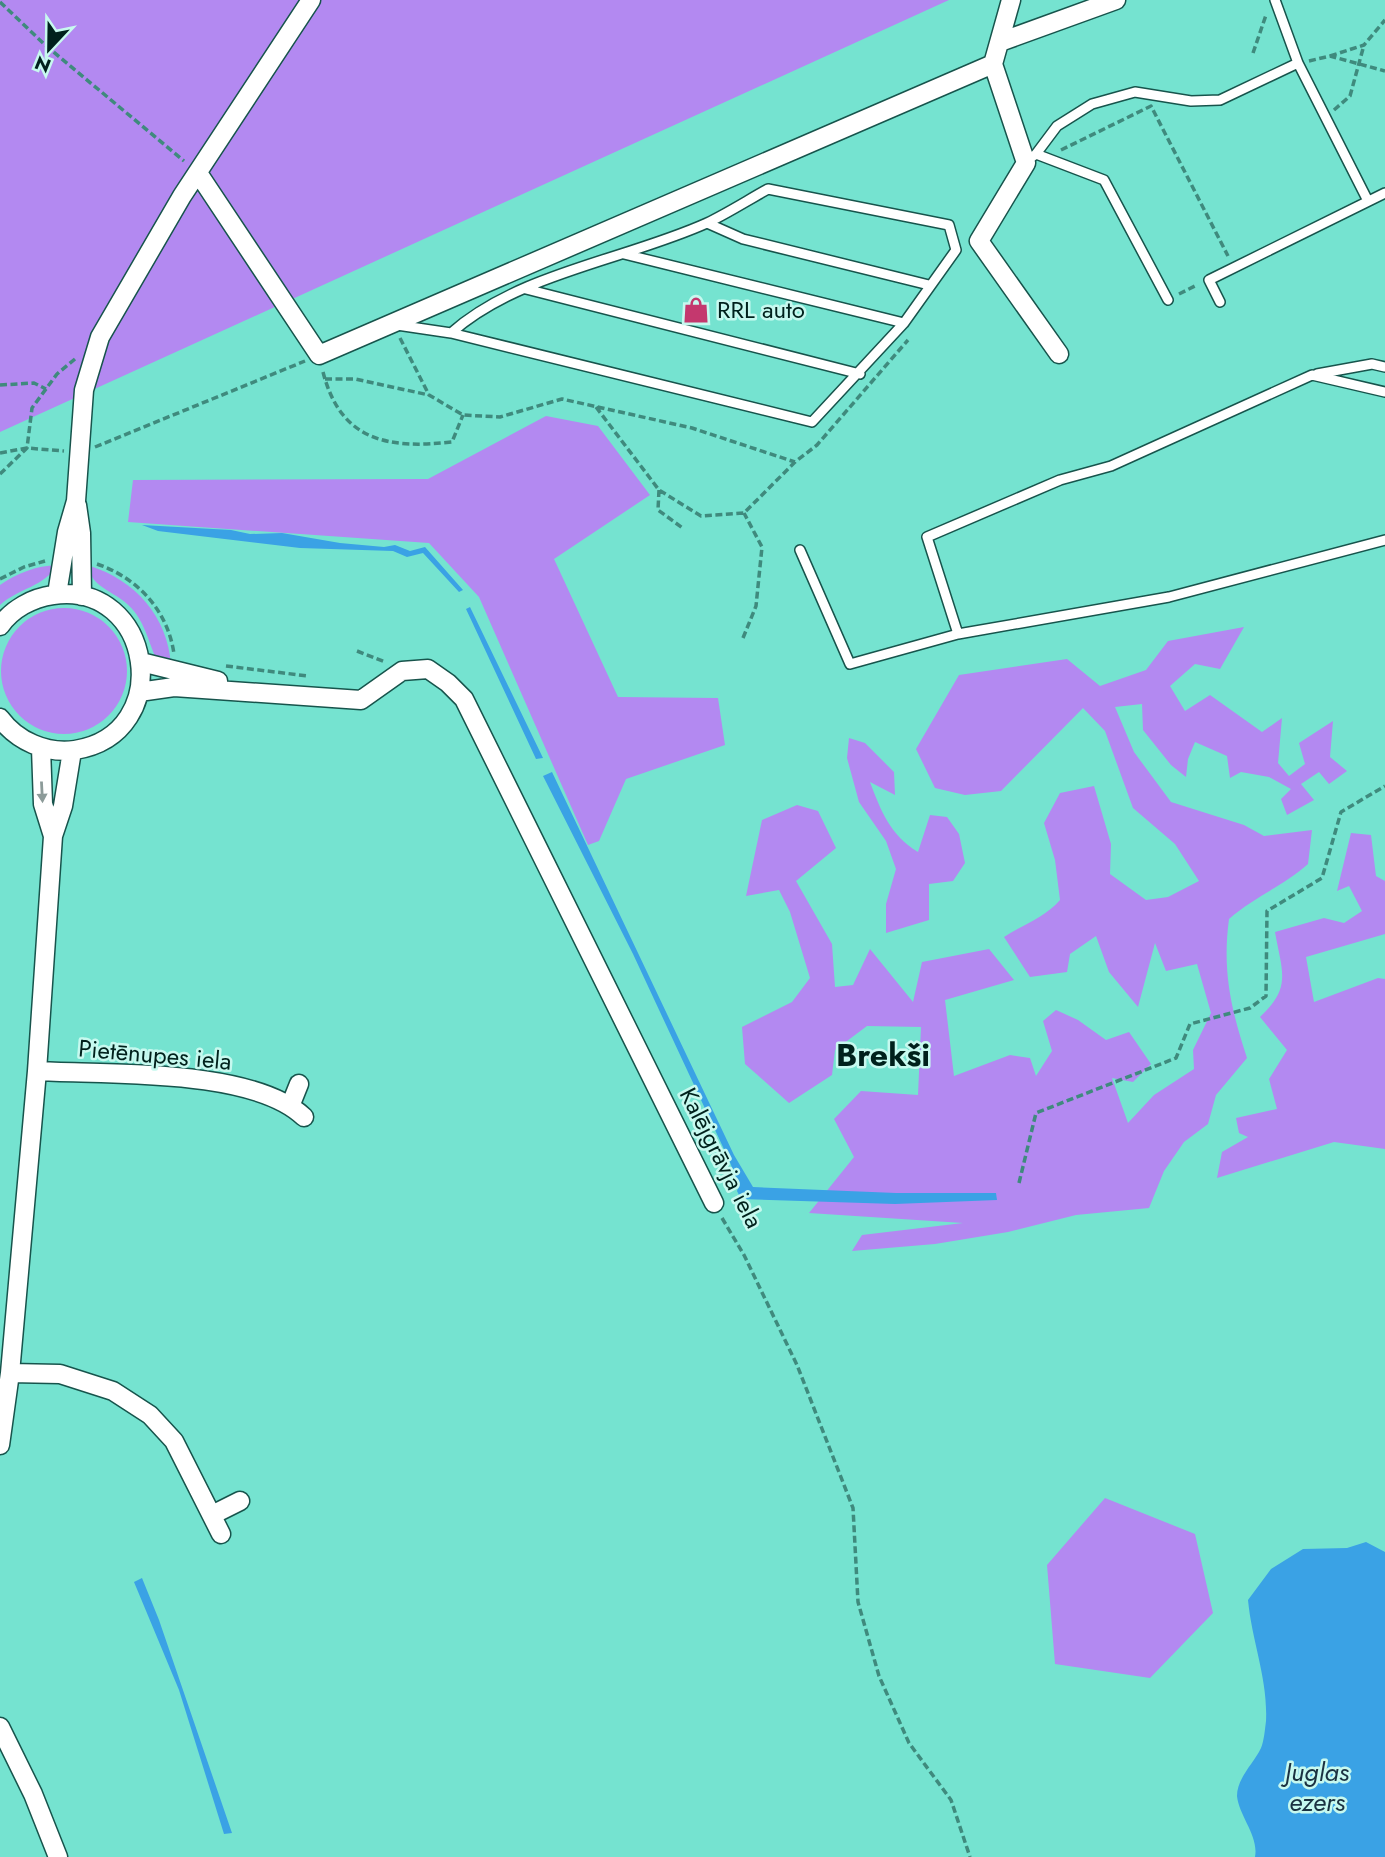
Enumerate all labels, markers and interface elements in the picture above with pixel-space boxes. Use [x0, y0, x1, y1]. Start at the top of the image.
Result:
north arrow [14, 14, 84, 84]
text: N [31, 49, 55, 80]
place label: RRL auto [717, 292, 805, 327]
shop icon: RRL auto [681, 295, 711, 325]
one-way arrow [37, 782, 48, 804]
street label: Pietēnupes iela [77, 1030, 233, 1079]
district label: Brekši [836, 1032, 930, 1078]
street label: Kalējgrāvja iela [671, 1081, 772, 1234]
water label: Juglas ezers [1280, 1753, 1350, 1821]

